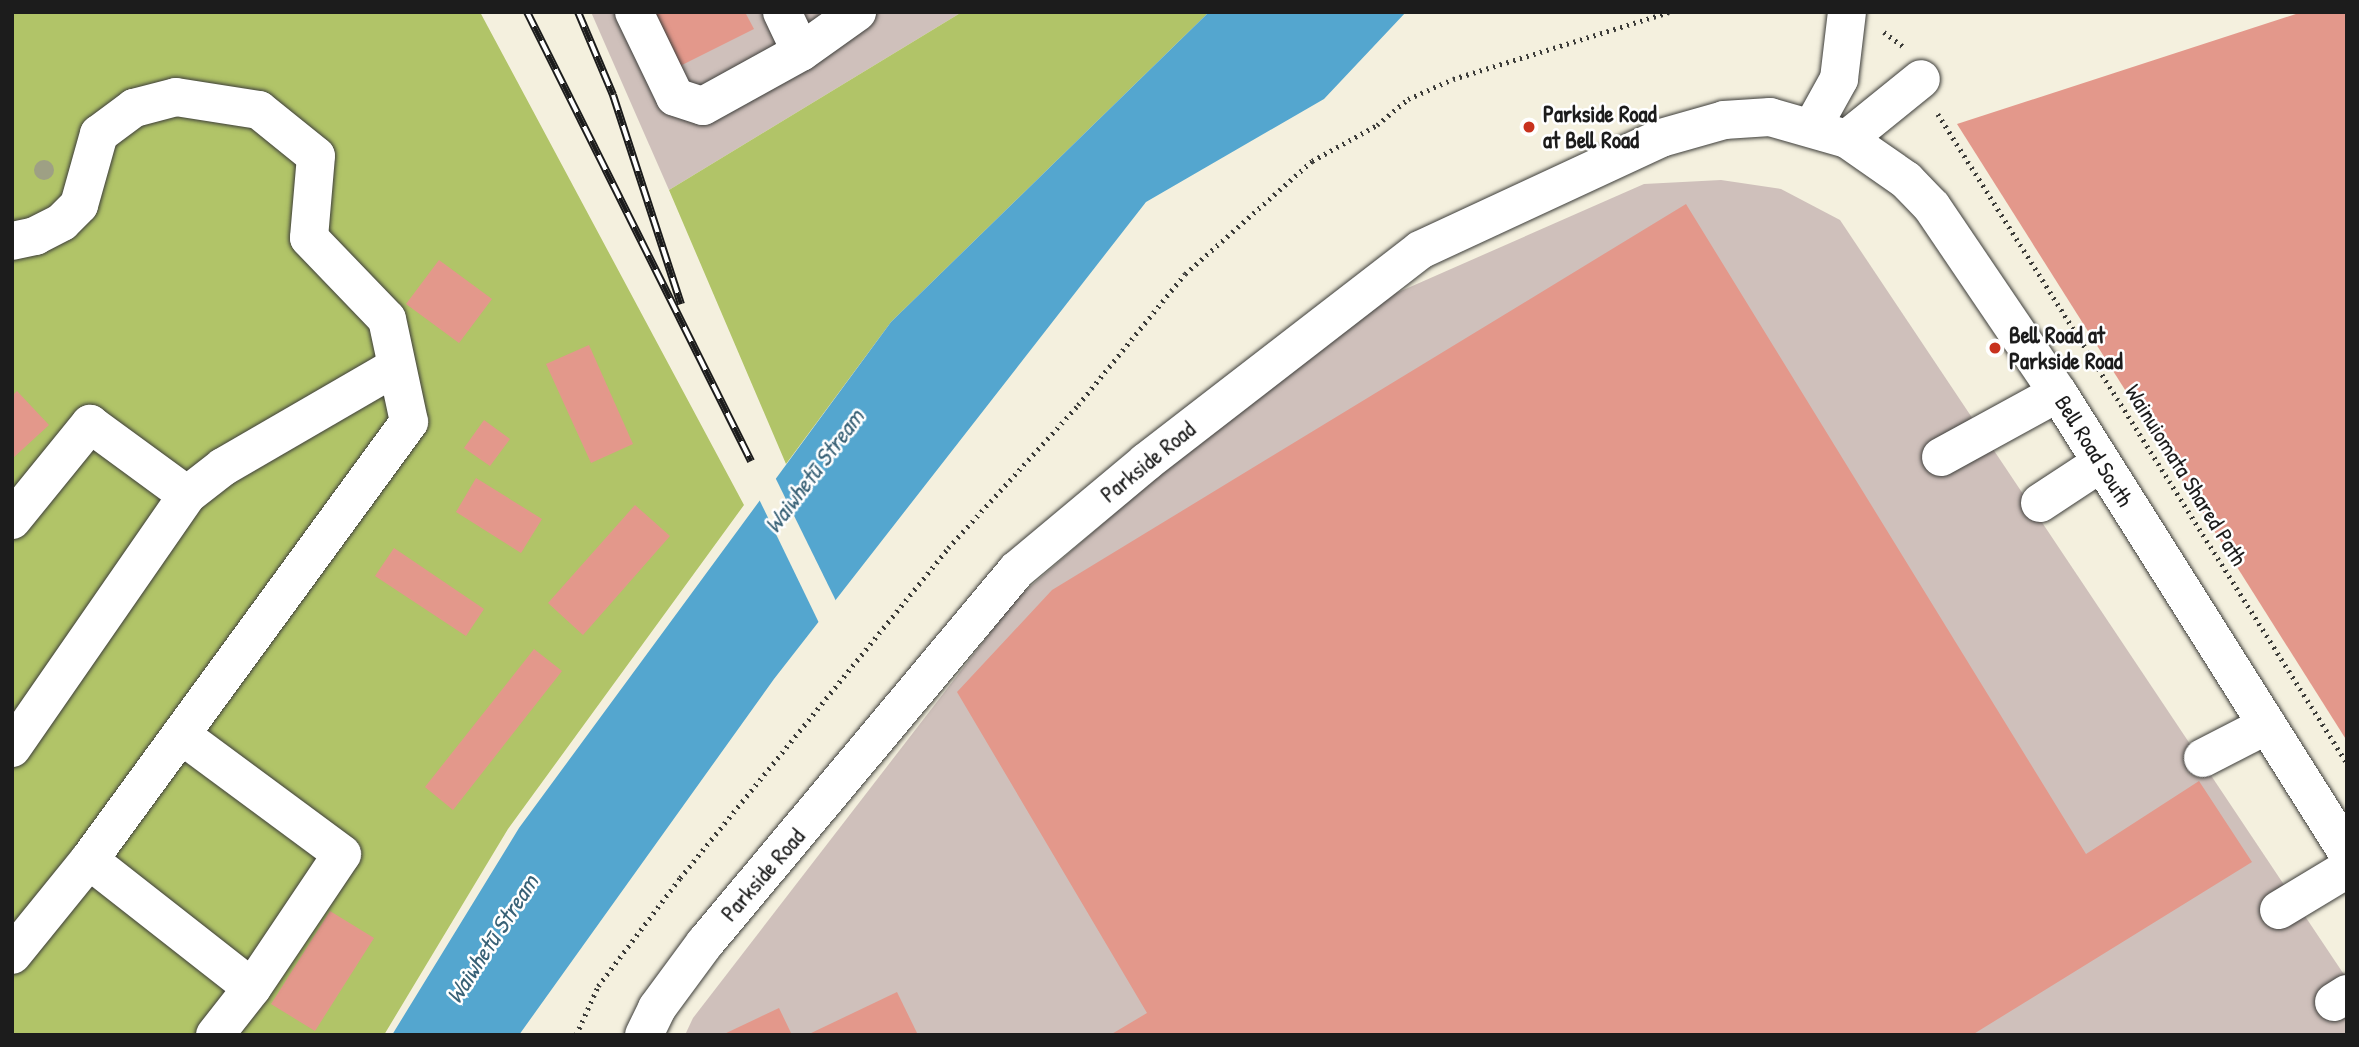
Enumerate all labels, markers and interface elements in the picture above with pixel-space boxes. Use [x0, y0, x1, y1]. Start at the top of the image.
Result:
place label: Parkside Road at Bell Road [1543, 100, 1657, 154]
marker: Parkside Road at Bell Road [1521, 119, 1537, 135]
place label: Bell Road at Parkside Road [2009, 321, 2123, 375]
marker: Bell Road at Parkside Road [1987, 340, 2003, 356]
street label: Wainuiomata Shared Path [2119, 379, 2253, 571]
street label: Bell Road South [2049, 390, 2139, 512]
water label: Waiwhetū Stream [758, 403, 870, 539]
street label: Parkside Road [1095, 416, 1201, 508]
street label: Parkside Road [715, 823, 811, 927]
water label: Waiwhetū Stream [440, 869, 544, 1009]

